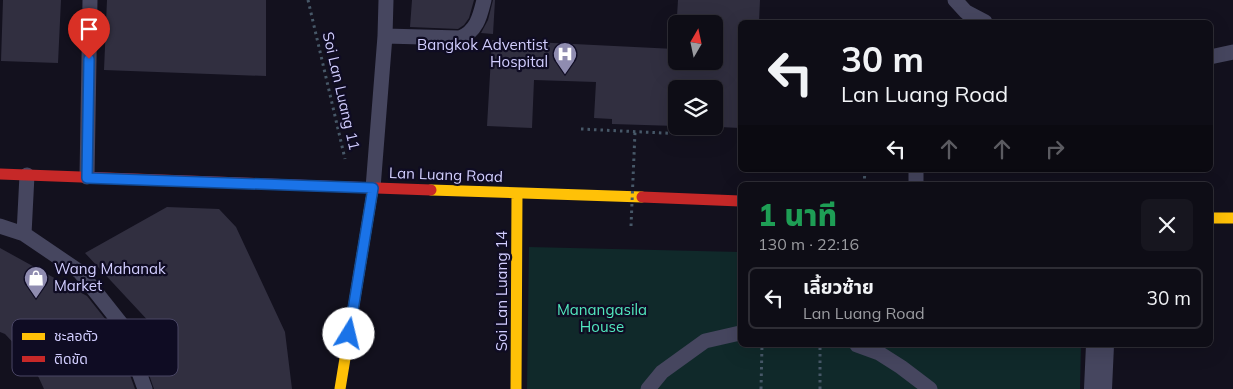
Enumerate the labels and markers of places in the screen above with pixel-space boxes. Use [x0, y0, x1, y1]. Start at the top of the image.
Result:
pin [68, 8, 110, 59]
place label: Bangkok Adventist Hospital [417, 35, 548, 71]
hospital icon: Bangkok Adventist Hospital [552, 41, 578, 75]
place label: Wang Mahanak Market [54, 259, 166, 295]
shop icon: Wang Mahanak Market [23, 265, 49, 299]

